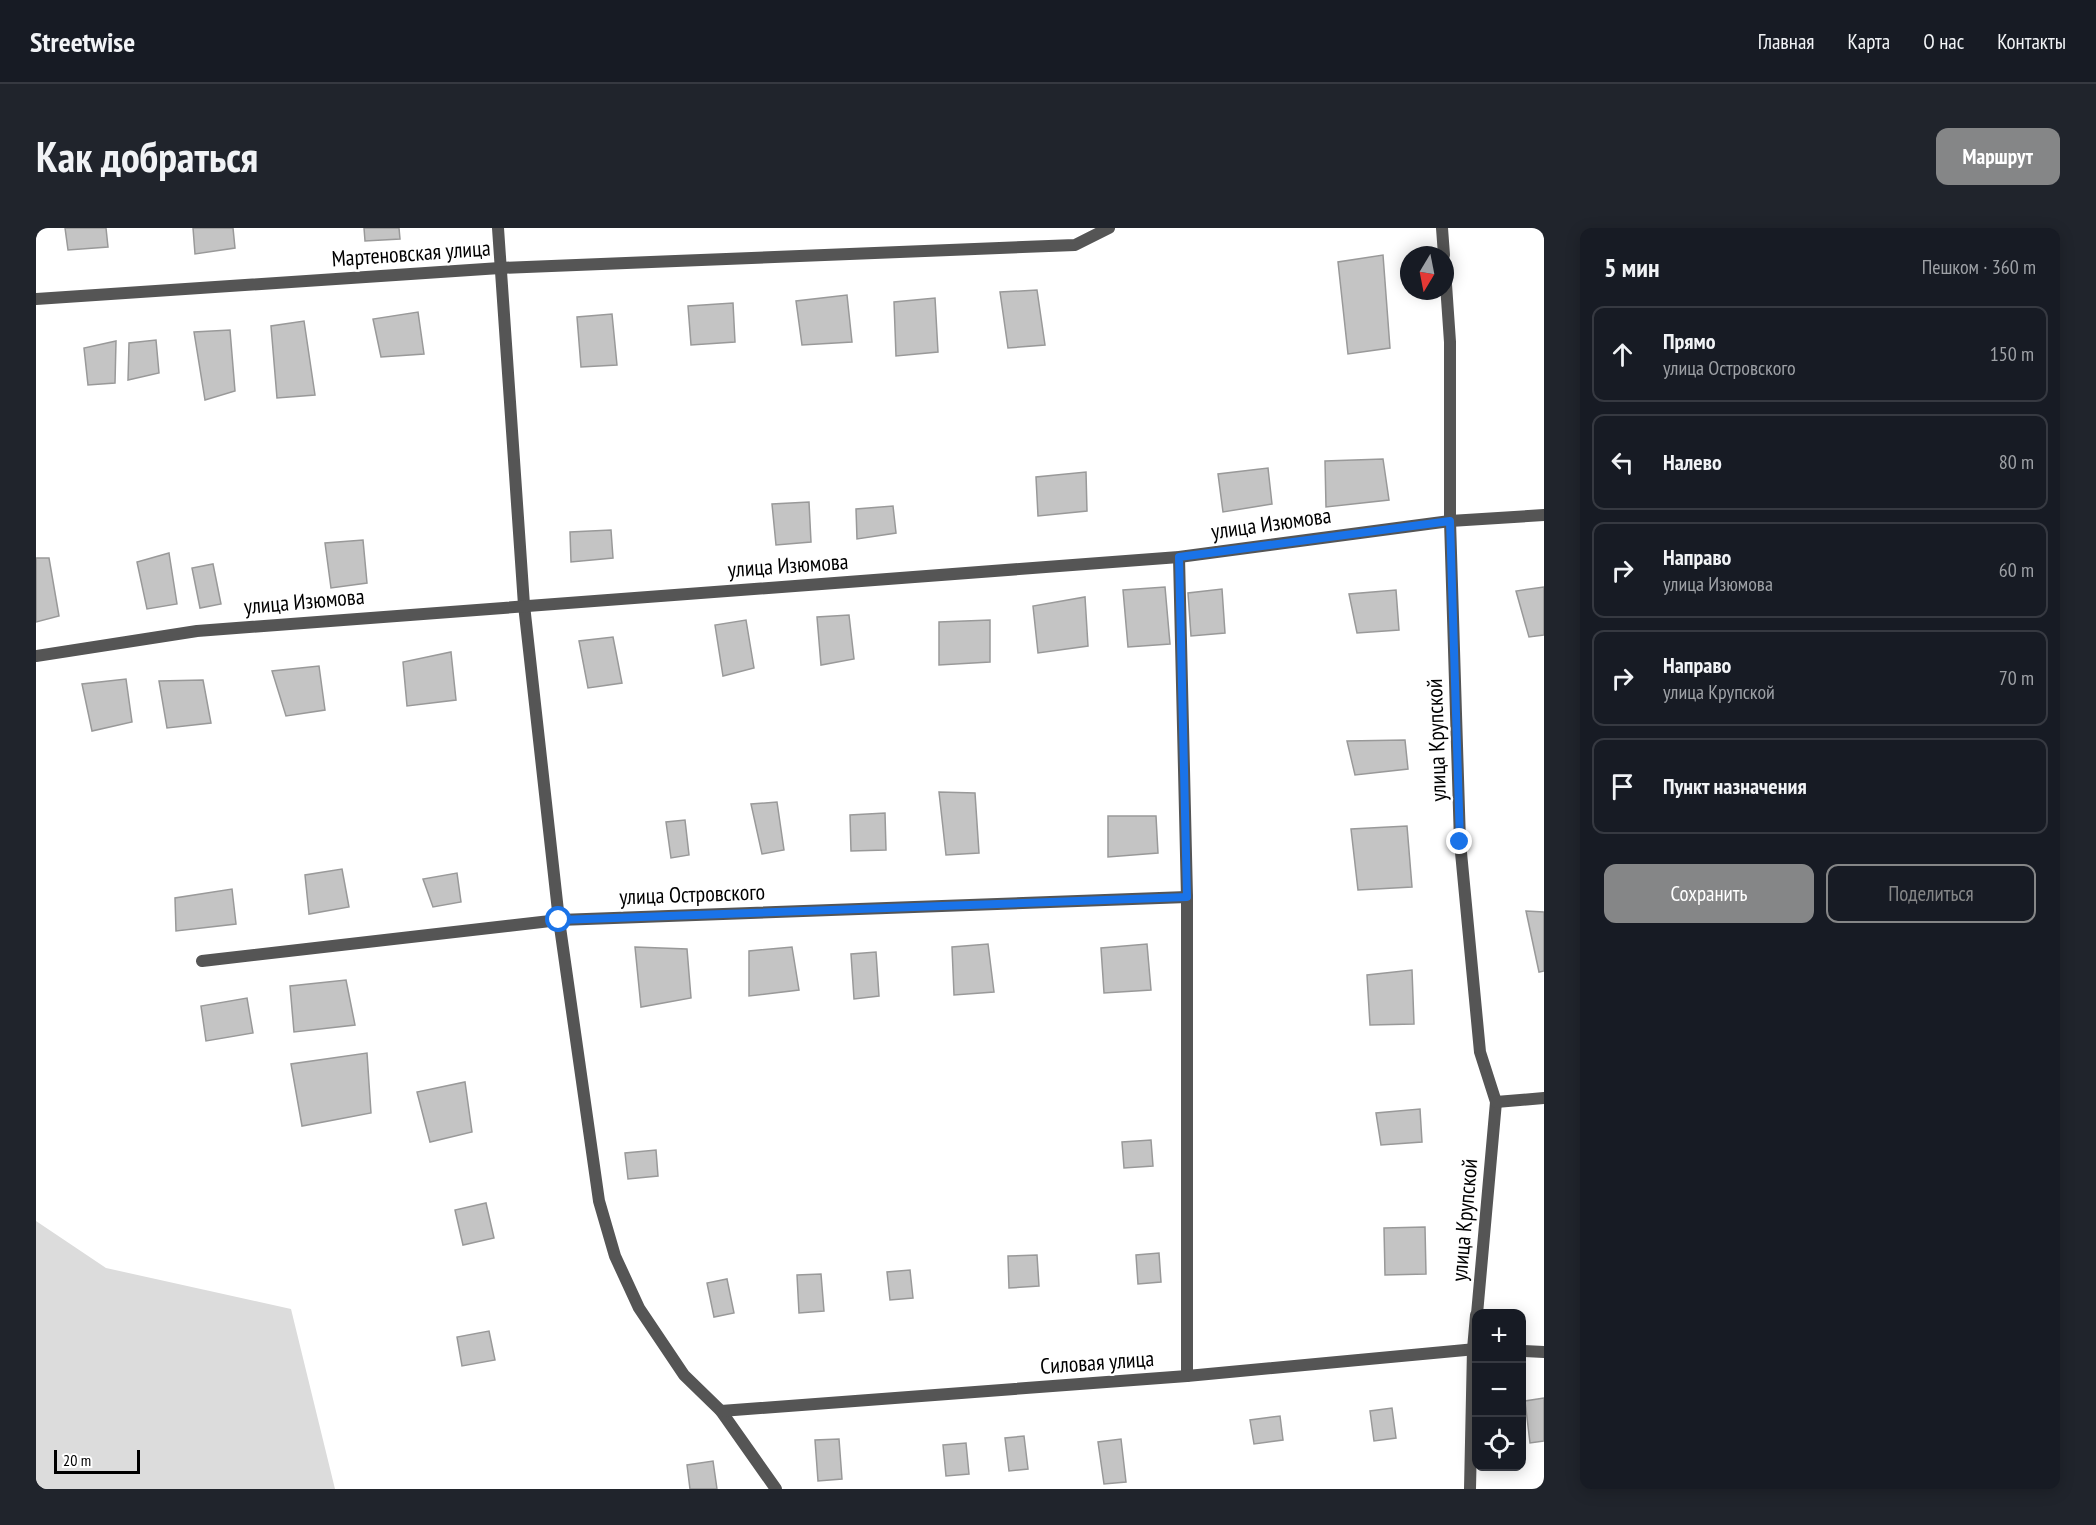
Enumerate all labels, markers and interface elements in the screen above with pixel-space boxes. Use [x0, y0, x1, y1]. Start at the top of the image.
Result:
text: Streetwise [30, 23, 135, 60]
text: Главная [1758, 28, 1814, 55]
text: Карта [1847, 28, 1890, 55]
text: О нас [1923, 28, 1964, 55]
text: Контакты [1997, 28, 2066, 55]
button: Маршрут [1936, 128, 2060, 185]
text: Как добраться [36, 129, 258, 184]
street label: Мартеновская улица [331, 233, 491, 273]
north arrow [1400, 246, 1454, 300]
text: 5 мин [1604, 251, 1659, 284]
text: Пешком · 360 m [1922, 254, 2036, 280]
text: Прямо [1663, 327, 1716, 355]
icon: ahead [1606, 338, 1639, 371]
text: 150 m [1990, 341, 2034, 367]
text: улица Островского [1663, 355, 1796, 381]
icon: left [1606, 446, 1639, 479]
text: Налево [1663, 448, 1722, 476]
text: 80 m [1999, 449, 2034, 475]
street label: улица Изюмова [1209, 501, 1333, 545]
text: Направо [1663, 543, 1731, 571]
street label: улица Изюмова [727, 547, 849, 583]
icon: right [1606, 554, 1639, 587]
text: 60 m [1999, 557, 2034, 583]
text: улица Изюмова [1663, 571, 1773, 597]
street label: улица Изюмова [243, 582, 365, 620]
text: Направо [1663, 651, 1731, 679]
icon: right [1606, 662, 1639, 695]
text: 70 m [1999, 665, 2034, 691]
street label: улица Крупской [1420, 678, 1452, 802]
text: улица Крупской [1663, 679, 1775, 705]
icon: arrive [1606, 770, 1639, 803]
text: Пункт назначения [1663, 772, 1807, 800]
route end [1446, 828, 1472, 854]
button: Сохранить [1604, 864, 1814, 923]
button: Поделиться [1826, 864, 2036, 923]
street label: улица Островского [619, 877, 765, 911]
route start [545, 906, 571, 932]
street label: улица Крупской [1445, 1157, 1483, 1283]
map controls [1472, 1309, 1526, 1471]
button: + [1472, 1309, 1526, 1363]
street label: Силовая улица [1039, 1344, 1155, 1380]
button: − [1472, 1363, 1526, 1417]
button: locate [1472, 1417, 1526, 1471]
scale bar [54, 1447, 140, 1474]
text: 20 m [63, 1450, 91, 1470]

